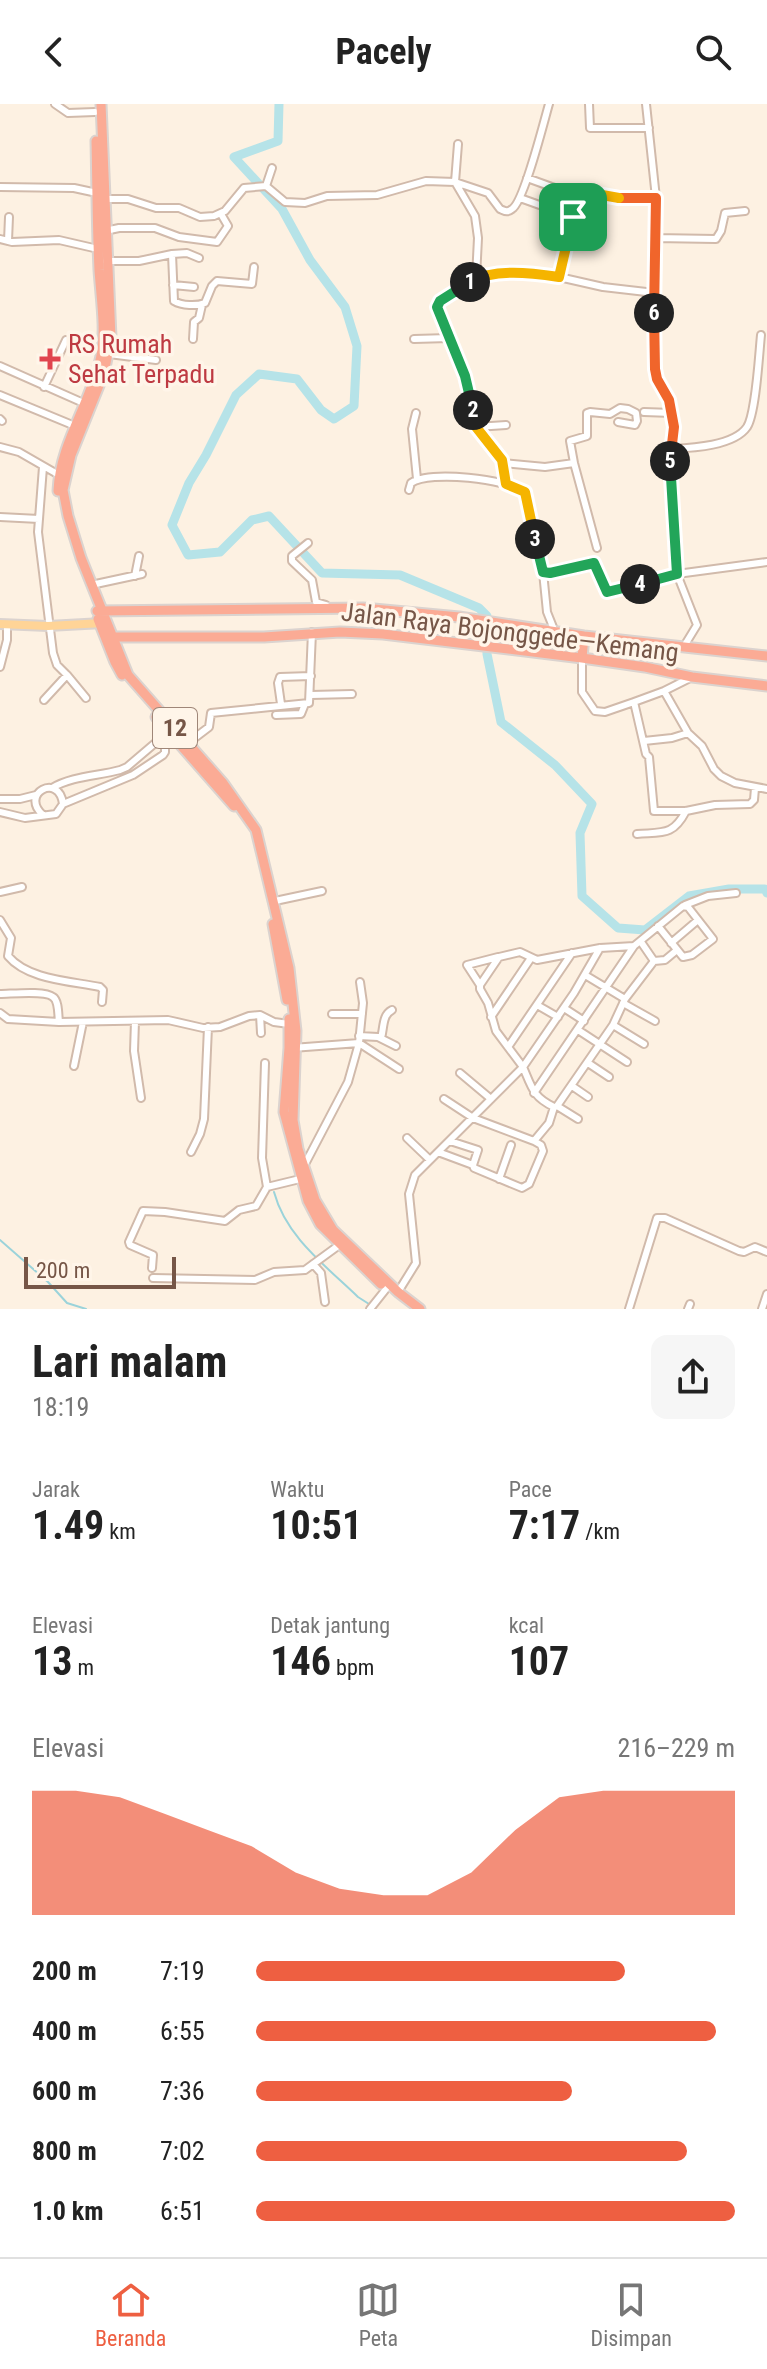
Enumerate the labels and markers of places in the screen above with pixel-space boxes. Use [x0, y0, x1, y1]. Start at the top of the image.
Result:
pin [539, 183, 607, 251]
pin: 1 [450, 262, 490, 302]
pin: 6 [634, 293, 674, 333]
place label: RS Rumah Sehat Terpadu [68, 329, 215, 389]
marker: RS Rumah Sehat Terpadu [39, 348, 61, 370]
pin: 2 [453, 390, 493, 430]
pin: 5 [650, 441, 690, 481]
pin: 3 [515, 519, 555, 559]
pin: 4 [620, 564, 660, 604]

